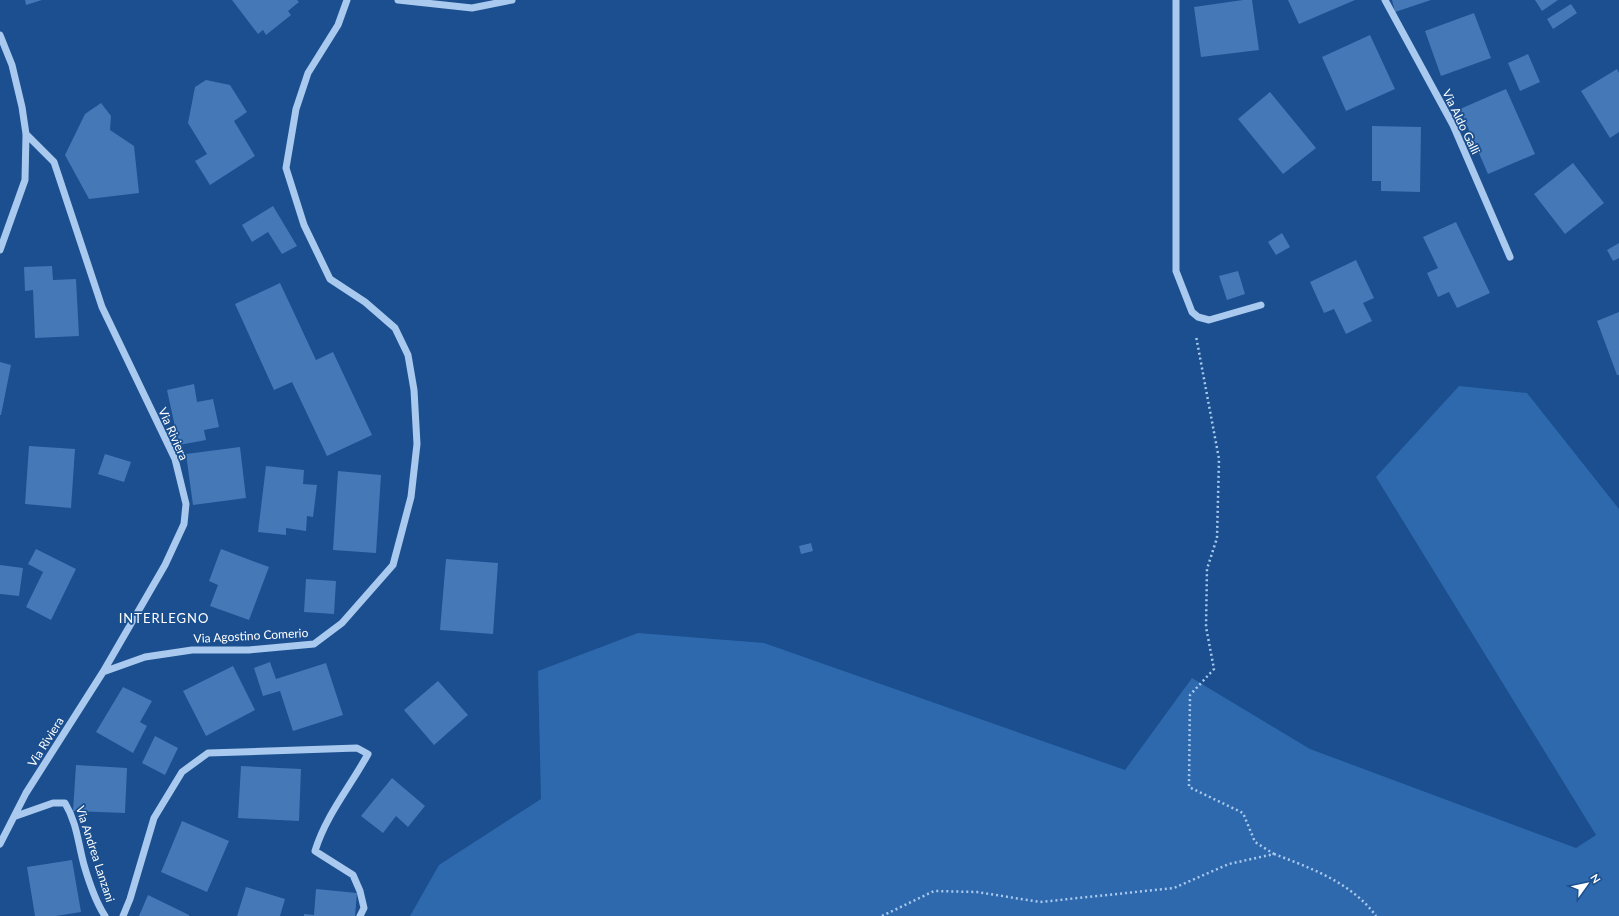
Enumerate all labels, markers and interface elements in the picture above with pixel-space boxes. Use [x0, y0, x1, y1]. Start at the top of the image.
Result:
street label: Via Aldo Galli [1439, 87, 1484, 157]
street label: Via Riviera [155, 405, 192, 462]
district label: INTERLEGNO [119, 610, 209, 626]
street label: Via Agostino Comerio [193, 625, 309, 646]
street label: Via Riviera [24, 714, 67, 769]
street label: Via Andrea Lanzani [73, 804, 118, 904]
north arrow [1567, 864, 1607, 904]
text: N [1588, 871, 1604, 885]

